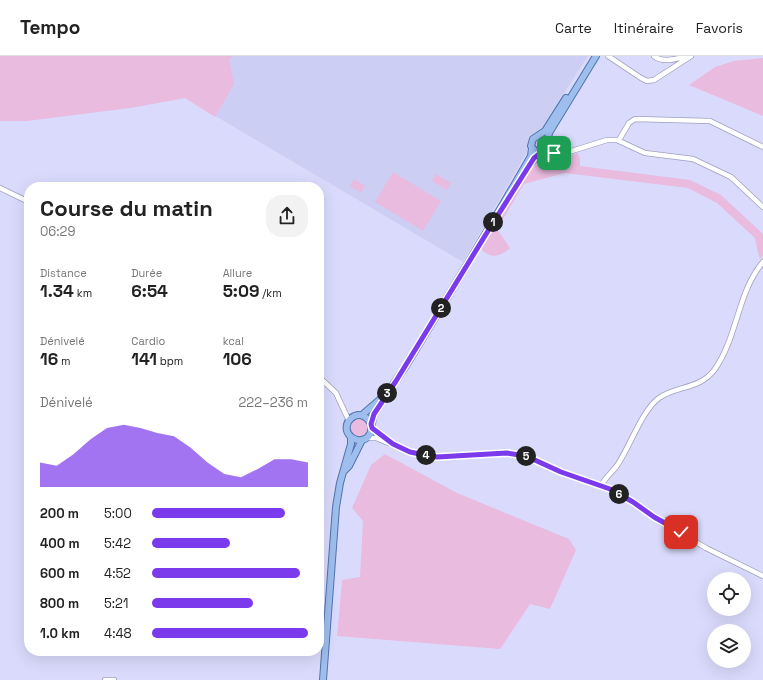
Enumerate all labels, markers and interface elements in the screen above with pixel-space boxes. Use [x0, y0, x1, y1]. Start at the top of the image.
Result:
text: Tempo [20, 15, 80, 40]
text: Carte [555, 19, 592, 37]
text: Itinéraire [614, 19, 674, 37]
text: Favoris [696, 19, 743, 37]
pin [537, 136, 571, 170]
icon: arrive [543, 142, 565, 164]
text: Course du matin [40, 194, 213, 222]
button: share [266, 195, 308, 237]
pin: 1 [483, 212, 503, 232]
text: 1 [491, 215, 495, 229]
text: 06:29 [40, 223, 75, 240]
text: Distance [40, 266, 87, 280]
text: Durée [131, 266, 162, 280]
text: Allure [223, 266, 252, 280]
text: 1.34 [40, 280, 74, 302]
text: 6:54 [131, 280, 168, 302]
text: 5:09 [223, 280, 259, 302]
text: km [74, 286, 92, 300]
text: /km [259, 286, 282, 300]
pin: 2 [431, 298, 451, 318]
text: 2 [438, 301, 444, 315]
text: Dénivelé [40, 334, 85, 348]
text: Cardio [131, 334, 165, 348]
text: kcal [223, 334, 244, 348]
text: 16 [40, 348, 58, 370]
text: 141 [131, 348, 157, 370]
text: 106 [223, 348, 252, 370]
text: m [58, 354, 71, 368]
text: bpm [157, 354, 183, 368]
pin: 3 [377, 383, 397, 403]
text: 3 [384, 386, 390, 400]
text: Dénivelé [40, 394, 93, 411]
text: 222–236 m [239, 394, 308, 411]
pin: 4 [416, 445, 436, 465]
pin: 5 [516, 446, 536, 466]
text: 4 [423, 448, 430, 462]
text: 5 [523, 449, 529, 463]
pin: 6 [609, 484, 629, 504]
text: 6 [616, 487, 622, 501]
text: 200 m [40, 505, 79, 522]
text: 5:00 [104, 505, 132, 522]
pin [664, 515, 698, 549]
icon: check [670, 521, 692, 543]
text: 400 m [40, 535, 80, 552]
text: 5:42 [104, 535, 131, 552]
text: 600 m [40, 565, 79, 582]
text: 4:52 [104, 565, 131, 582]
map controls [707, 572, 751, 668]
button: locate [707, 572, 751, 616]
text: 800 m [40, 595, 79, 612]
text: 5:21 [104, 595, 128, 612]
button: layers [707, 624, 751, 668]
text: 1.0 km [40, 625, 80, 642]
text: 4:48 [104, 625, 132, 642]

